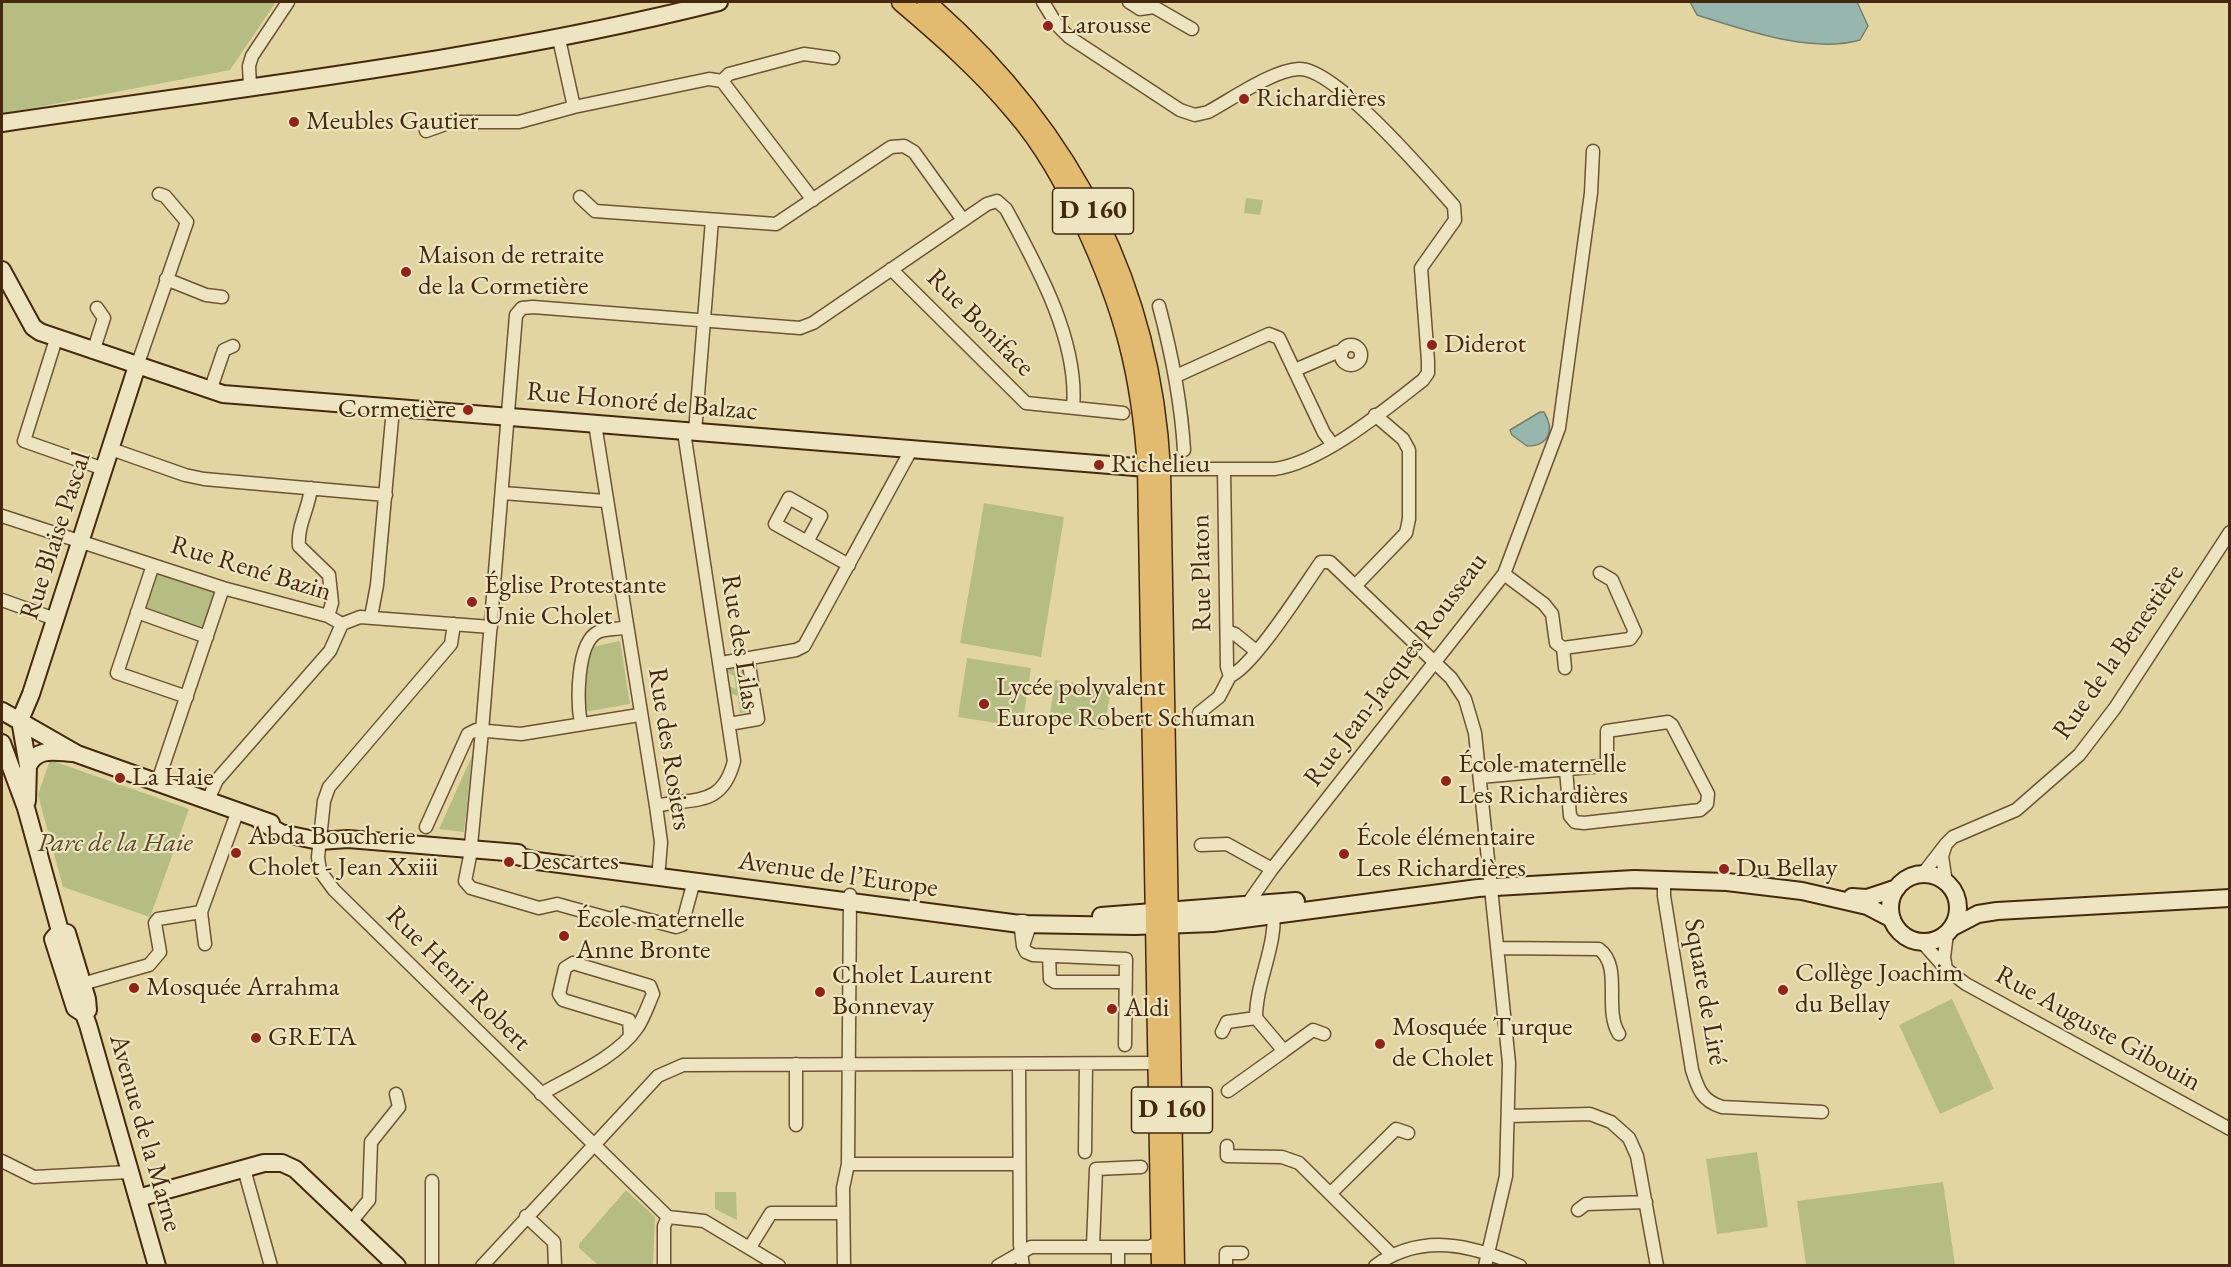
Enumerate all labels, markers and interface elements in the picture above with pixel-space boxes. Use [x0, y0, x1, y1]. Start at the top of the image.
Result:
place label: Larousse [1060, 10, 1151, 42]
marker: Larousse [1041, 19, 1055, 33]
place label: Richardières [1256, 83, 1386, 115]
marker: Richardières [1237, 92, 1251, 106]
place label: Meubles Gautier [306, 106, 479, 138]
marker: Meubles Gautier [287, 115, 301, 129]
road number: D 160 [1052, 188, 1134, 234]
place label: Maison de retraite de la Cormetière [418, 240, 604, 303]
street label: Rue Boniface [919, 262, 1041, 384]
marker: Maison de retraite de la Cormetière [399, 265, 413, 279]
place label: Diderot [1444, 329, 1526, 361]
marker: Diderot [1425, 338, 1439, 352]
street label: Rue Honoré de Balzac [525, 376, 759, 428]
place label: Cormetière [338, 394, 456, 426]
marker: Cormetière [461, 403, 475, 417]
street label: Rue Blaise Pascal [14, 448, 98, 624]
place label: Richelieu [1111, 449, 1210, 481]
marker: Richelieu [1092, 458, 1106, 472]
street label: Rue Platon [1185, 514, 1219, 632]
street label: Rue René Bazin [167, 529, 335, 609]
street label: Rue Jean-Jacques Rousseau [1297, 547, 1495, 793]
street label: Rue de la Benestière [2046, 558, 2192, 746]
place label: Église Protestante Unie Cholet [484, 570, 666, 633]
street label: Rue des Lilas [713, 572, 767, 712]
marker: Église Protestante Unie Cholet [465, 595, 479, 609]
street label: Rue des Rosiers [640, 666, 698, 832]
place label: Lycée polyvalent Europe Robert Schuman [996, 672, 1255, 735]
marker: Lycée polyvalent Europe Robert Schuman [977, 697, 991, 711]
place label: École maternelle Les Richardières [1458, 749, 1628, 812]
place label: La Haie [132, 762, 214, 794]
marker: La Haie [113, 771, 127, 785]
marker: École maternelle Les Richardières [1439, 774, 1453, 788]
place label: Abda Boucherie Cholet - Jean Xxiii [248, 821, 438, 884]
place label: École élémentaire Les Richardières [1356, 822, 1535, 885]
park label: Parc de la Haie [37, 828, 193, 860]
street label: Avenue de l’Europe [736, 845, 940, 905]
marker: Abda Boucherie Cholet - Jean Xxiii [229, 846, 243, 860]
place label: Descartes [521, 846, 619, 878]
marker: École élémentaire Les Richardières [1337, 847, 1351, 861]
place label: Du Bellay [1736, 853, 1838, 885]
marker: Descartes [502, 855, 516, 869]
marker: Du Bellay [1717, 862, 1731, 876]
street label: Rue Henri Robert [379, 900, 537, 1058]
place label: École maternelle Anne Bronte [576, 904, 744, 967]
street label: Square de Liré [1676, 916, 1734, 1068]
marker: École maternelle Anne Bronte [557, 929, 571, 943]
place label: Collège Joachim du Bellay [1795, 958, 1964, 1021]
street label: Rue Auguste Gibouin [1990, 959, 2206, 1099]
place label: Cholet Laurent Bonnevay [832, 960, 992, 1023]
place label: Mosquée Arrahma [146, 972, 340, 1004]
marker: Mosquée Arrahma [127, 981, 141, 995]
marker: Collège Joachim du Bellay [1776, 983, 1790, 997]
marker: Cholet Laurent Bonnevay [813, 985, 827, 999]
place label: Aldi [1124, 993, 1169, 1025]
marker: Aldi [1105, 1002, 1119, 1016]
place label: Mosquée Turque de Cholet [1392, 1012, 1573, 1075]
place label: GRETA [268, 1022, 357, 1054]
street label: Avenue de la Marne [101, 1031, 189, 1235]
marker: GRETA [249, 1031, 263, 1045]
marker: Mosquée Turque de Cholet [1373, 1037, 1387, 1051]
road number: D 160 [1132, 1087, 1212, 1133]

